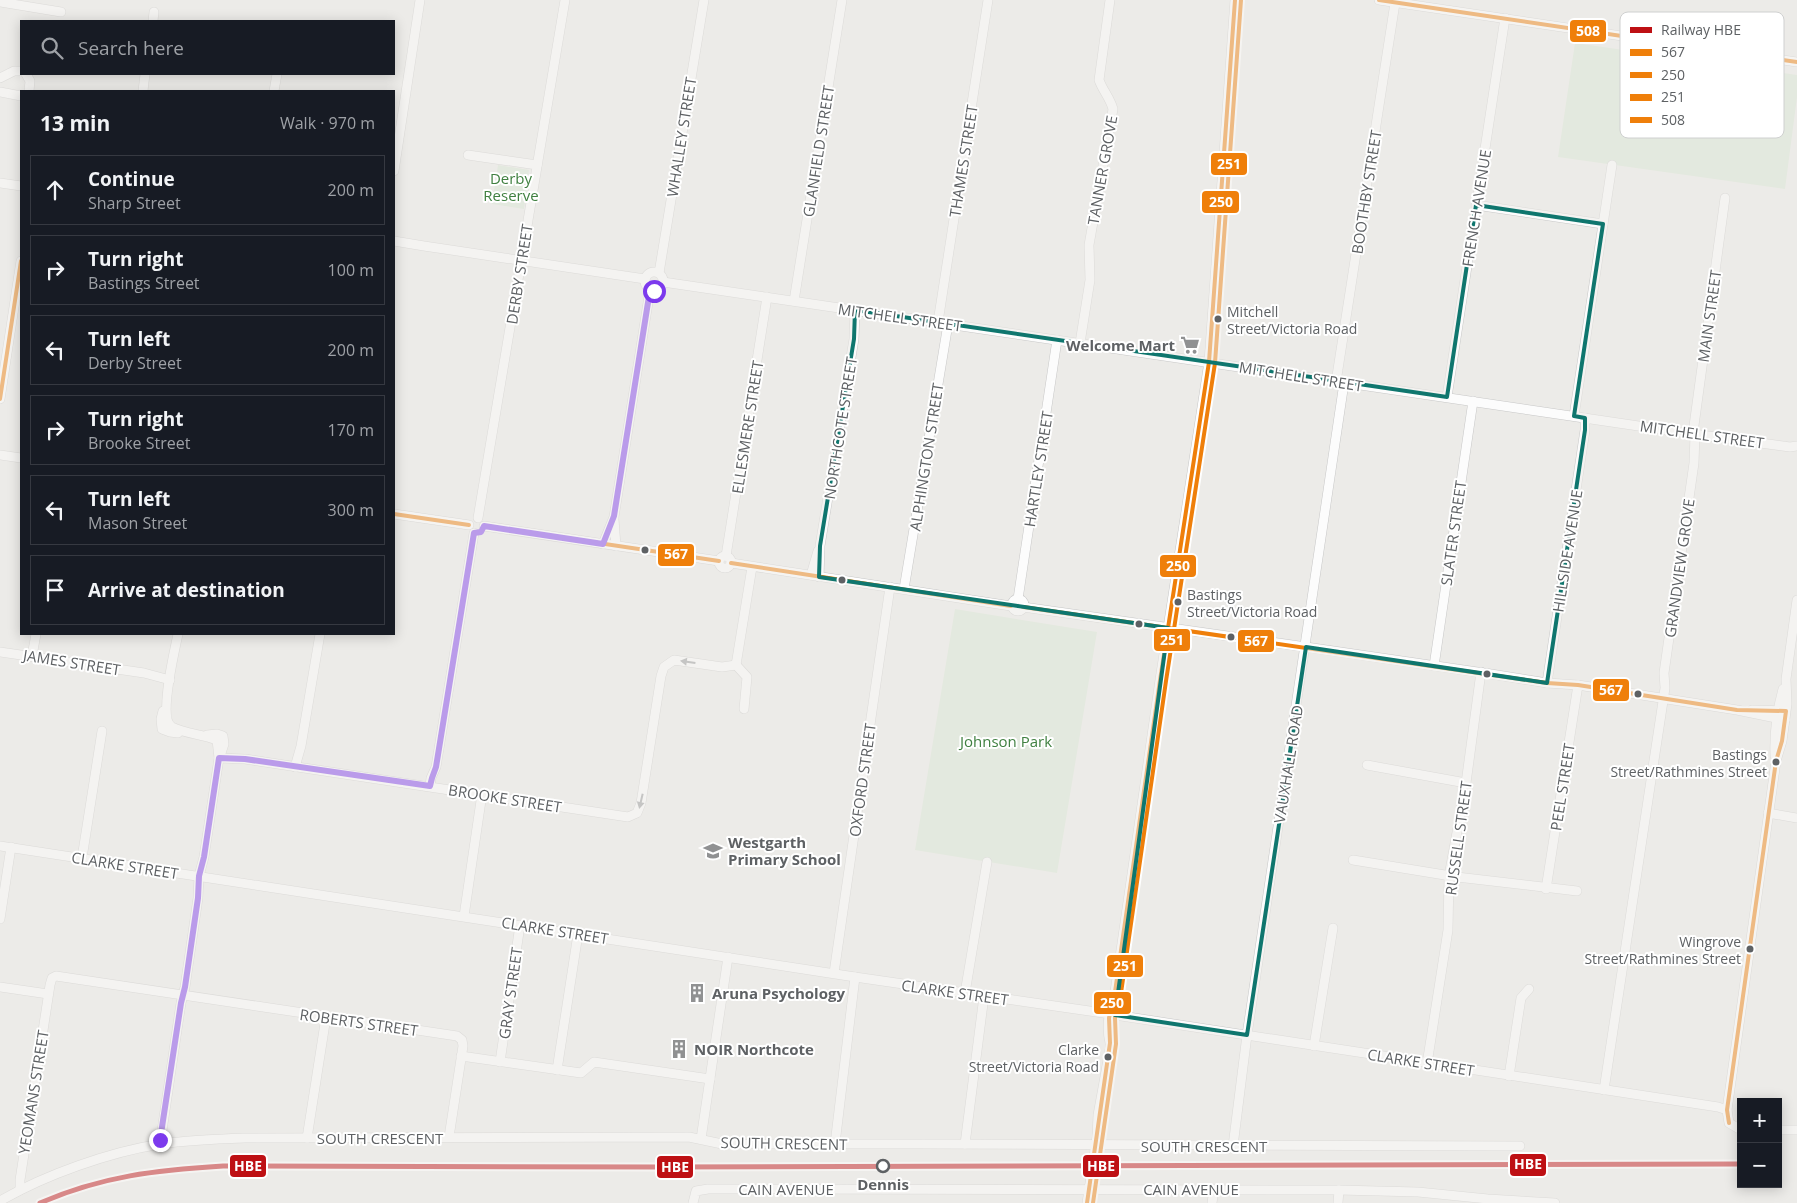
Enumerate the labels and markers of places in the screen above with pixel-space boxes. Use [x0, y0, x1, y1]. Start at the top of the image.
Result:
place label: Mitchell Street/Victoria Road [1227, 302, 1357, 338]
marker: Mitchell Street/Victoria Road [1213, 314, 1223, 324]
supermarket icon: Welcome Mart [1179, 334, 1201, 356]
place label: Welcome Mart [1066, 335, 1175, 355]
unlabelled marker [640, 545, 650, 555]
unlabelled marker [837, 575, 847, 585]
place label: Bastings Street/Victoria Road [1187, 585, 1317, 621]
marker: Bastings Street/Victoria Road [1173, 597, 1183, 607]
unlabelled marker [1134, 619, 1144, 629]
unlabelled marker [1226, 632, 1236, 642]
unlabelled marker [1482, 669, 1492, 679]
unlabelled marker [1633, 689, 1643, 699]
place label: Bastings Street/Rathmines Street [1610, 745, 1767, 781]
marker: Bastings Street/Rathmines Street [1771, 757, 1781, 767]
place label: Westgarth Primary School [728, 832, 841, 869]
school or university icon: Westgarth Primary School [702, 840, 724, 862]
place label: Wingrove Street/Rathmines Street [1584, 932, 1741, 968]
marker: Wingrove Street/Rathmines Street [1745, 944, 1755, 954]
building icon: Aruna Psychology [686, 982, 708, 1004]
place label: Aruna Psychology [712, 983, 845, 1003]
building icon: NOIR Northcote [668, 1038, 690, 1060]
place label: NOIR Northcote [694, 1039, 814, 1059]
place label: Clarke Street/Victoria Road [969, 1040, 1099, 1076]
marker: Clarke Street/Victoria Road [1103, 1052, 1113, 1062]
marker: Dennis [876, 1159, 890, 1173]
place label: Dennis [857, 1174, 909, 1194]

